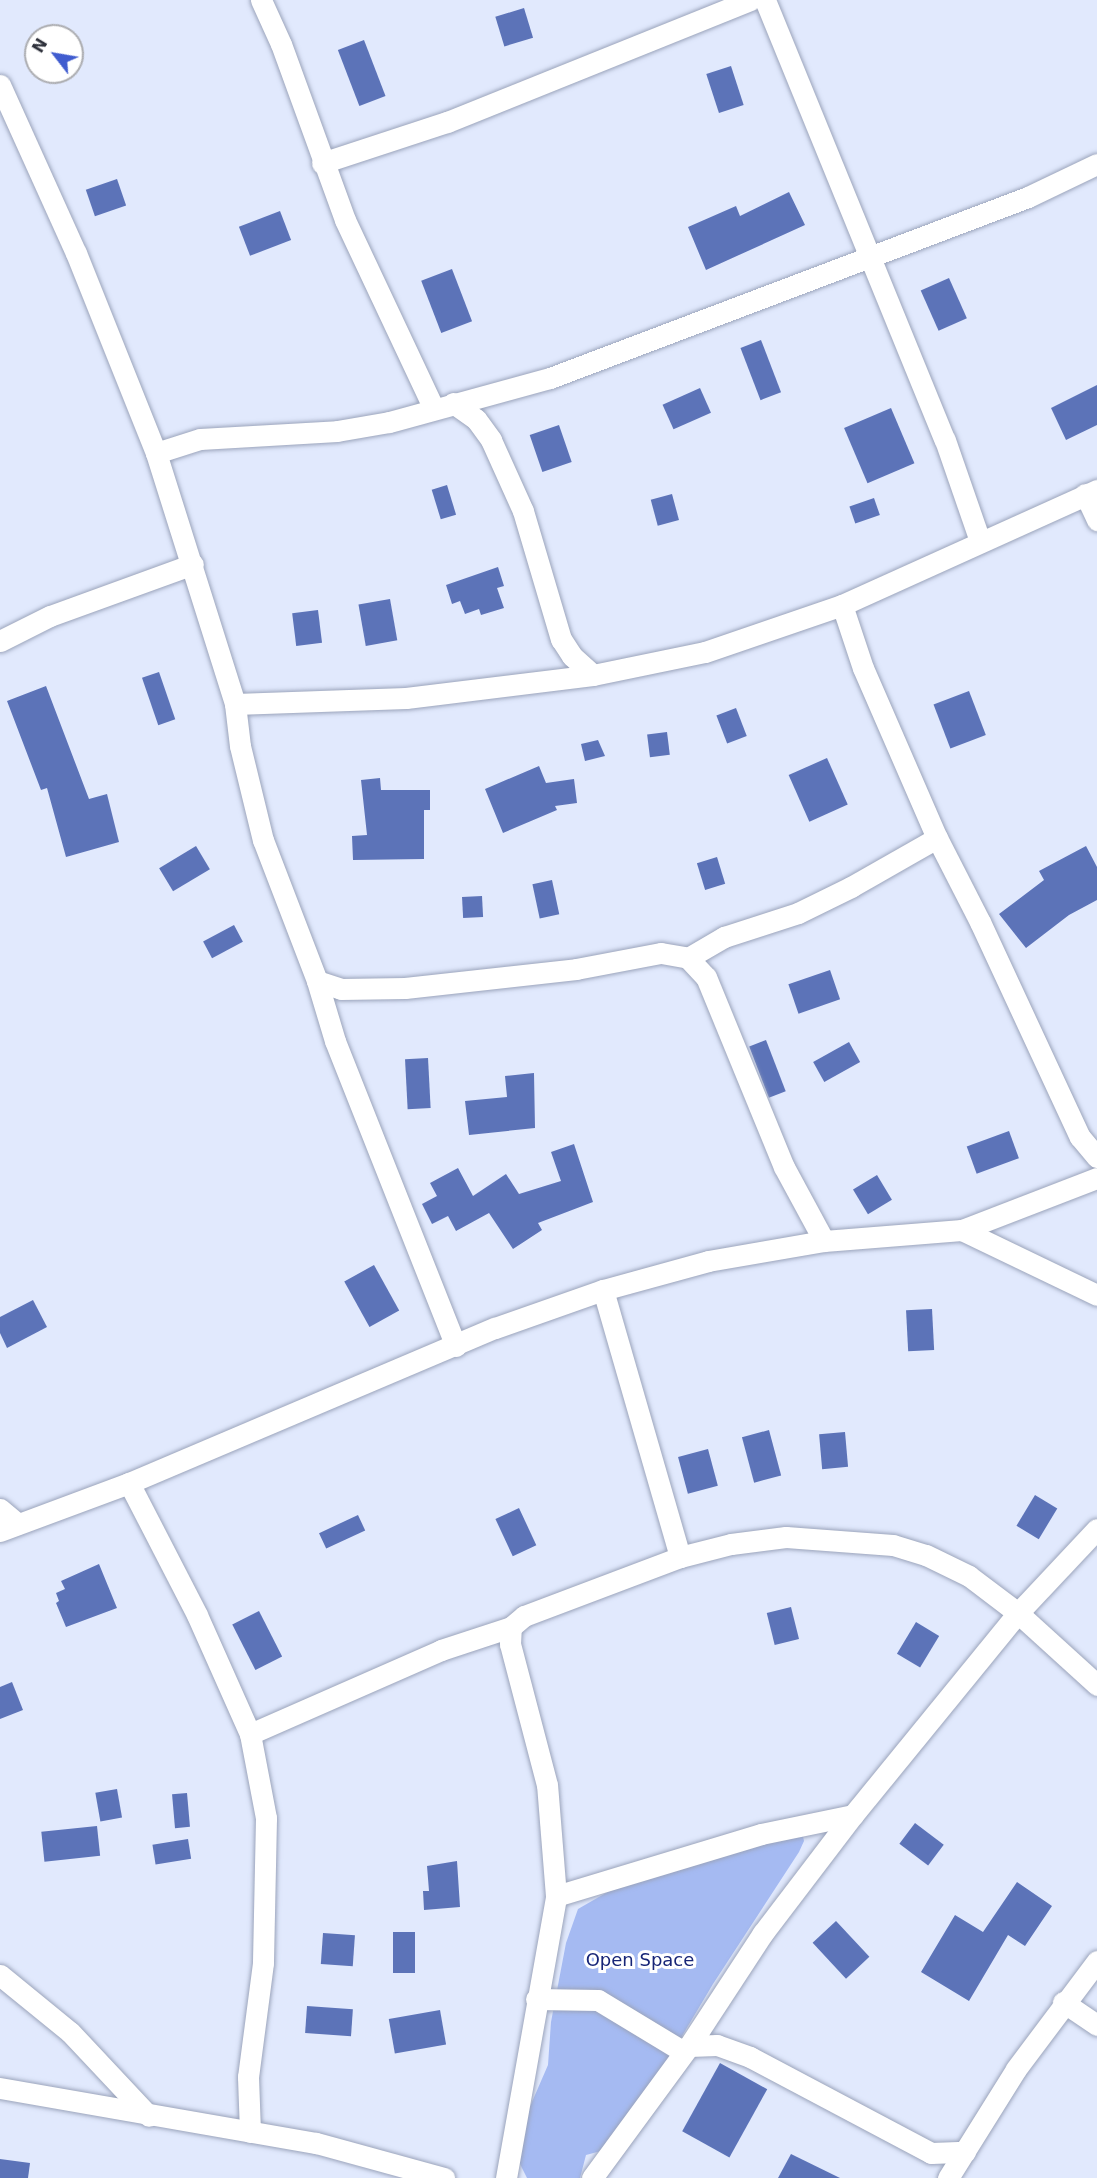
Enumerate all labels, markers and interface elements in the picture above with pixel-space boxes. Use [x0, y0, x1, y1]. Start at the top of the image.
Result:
north arrow [24, 24, 84, 84]
text: N [28, 35, 51, 56]
park label: Open Space [586, 1949, 694, 1971]

